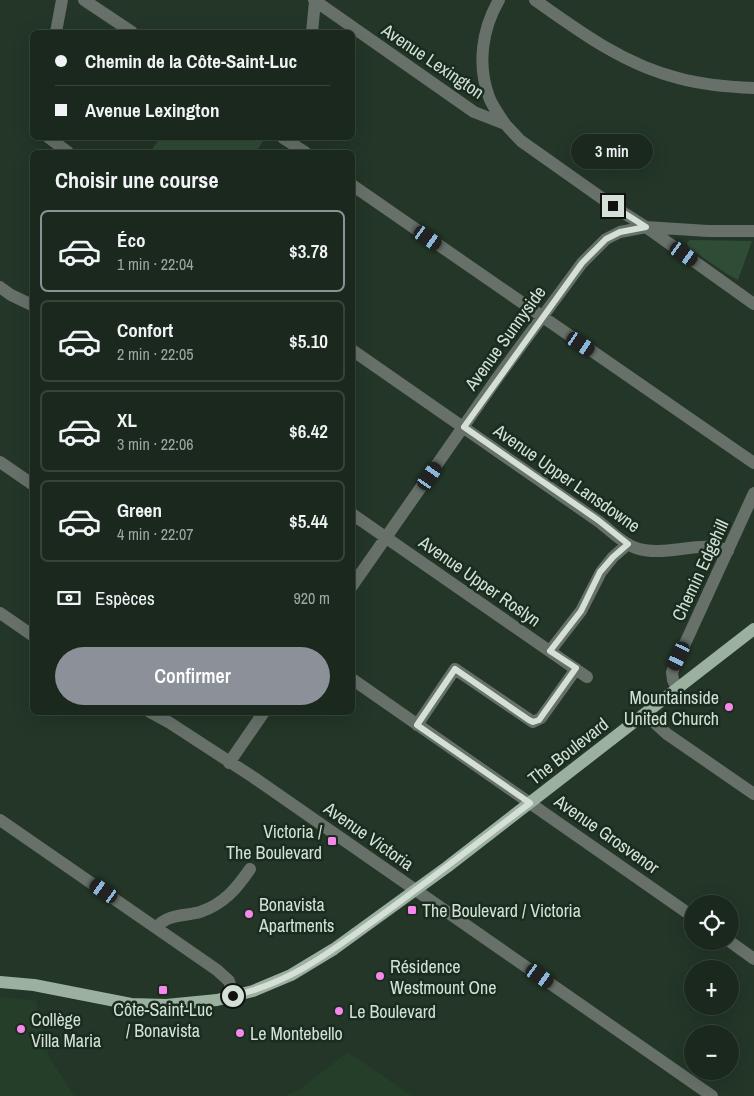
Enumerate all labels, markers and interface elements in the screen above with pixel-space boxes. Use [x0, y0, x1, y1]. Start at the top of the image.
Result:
street label: Avenue Lexington [376, 17, 489, 105]
text: Chemin de la Côte-Saint-Luc [85, 48, 297, 74]
text: Avenue Lexington [85, 97, 219, 123]
callout: 3 min [572, 134, 654, 168]
text: 3 min [595, 140, 629, 162]
text: Choisir une course [55, 165, 218, 195]
route end [602, 195, 624, 217]
car [411, 223, 444, 253]
text: Éco [117, 227, 146, 253]
icon: car [57, 229, 102, 274]
text: $3.78 [289, 238, 328, 264]
car [667, 239, 700, 269]
text: 1 min · 22:04 [117, 253, 194, 275]
street label: Avenue Sunnyside [458, 281, 551, 396]
text: Confort [117, 317, 173, 343]
icon: car [57, 319, 102, 364]
text: $5.10 [289, 328, 328, 354]
car [564, 329, 597, 359]
text: 2 min · 22:05 [117, 343, 194, 365]
text: XL [117, 407, 137, 433]
icon: car [57, 409, 102, 454]
street label: Avenue Upper Lansdowne [488, 417, 645, 538]
text: $6.42 [289, 418, 328, 444]
text: 3 min · 22:06 [117, 433, 194, 455]
car [415, 459, 444, 493]
text: Green [117, 497, 162, 523]
icon: car [57, 499, 102, 544]
text: $5.44 [289, 508, 328, 534]
street label: Chemin Edgehill [666, 515, 734, 625]
text: 4 min · 22:07 [117, 523, 194, 545]
street label: Avenue Upper Roslyn [413, 529, 546, 632]
icon: cash [55, 584, 83, 612]
text: Espèces [95, 585, 155, 611]
text: 920 m [294, 587, 330, 609]
car [665, 639, 692, 673]
button: Confirmer [55, 647, 330, 705]
place label: Mountainside United Church [624, 685, 719, 731]
marker: Mountainside United Church [723, 701, 735, 713]
street label: The Boulevard [522, 712, 614, 790]
street label: Avenue Grosvenor [549, 788, 665, 880]
street label: Avenue Victoria [318, 795, 419, 876]
place label: Victoria / The Boulevard [226, 819, 323, 865]
marker: Victoria / The Boulevard [326, 835, 338, 847]
car [87, 876, 120, 906]
place label: Bonavista Apartments [258, 892, 334, 938]
map controls [684, 895, 739, 1080]
button: locate [684, 895, 739, 950]
place label: The Boulevard / Victoria [422, 898, 581, 923]
marker: The Boulevard / Victoria [406, 904, 418, 916]
marker: Bonavista Apartments [243, 908, 255, 920]
place label: Résidence Westmount One [390, 954, 496, 1000]
button: + [684, 960, 739, 1015]
car [523, 961, 556, 991]
marker: Résidence Westmount One [374, 970, 386, 982]
marker: Côte-Saint-Luc / Bonavista [157, 984, 169, 996]
route start [222, 985, 244, 1007]
place label: Côte-Saint-Luc / Bonavista [113, 997, 213, 1043]
place label: Le Boulevard [349, 999, 436, 1024]
marker: Le Boulevard [333, 1005, 345, 1017]
place label: Collège Villa Maria [31, 1007, 101, 1053]
place label: Le Montebello [250, 1021, 343, 1046]
marker: Collège Villa Maria [15, 1023, 27, 1035]
button: − [684, 1025, 739, 1080]
marker: Le Montebello [234, 1027, 246, 1039]

